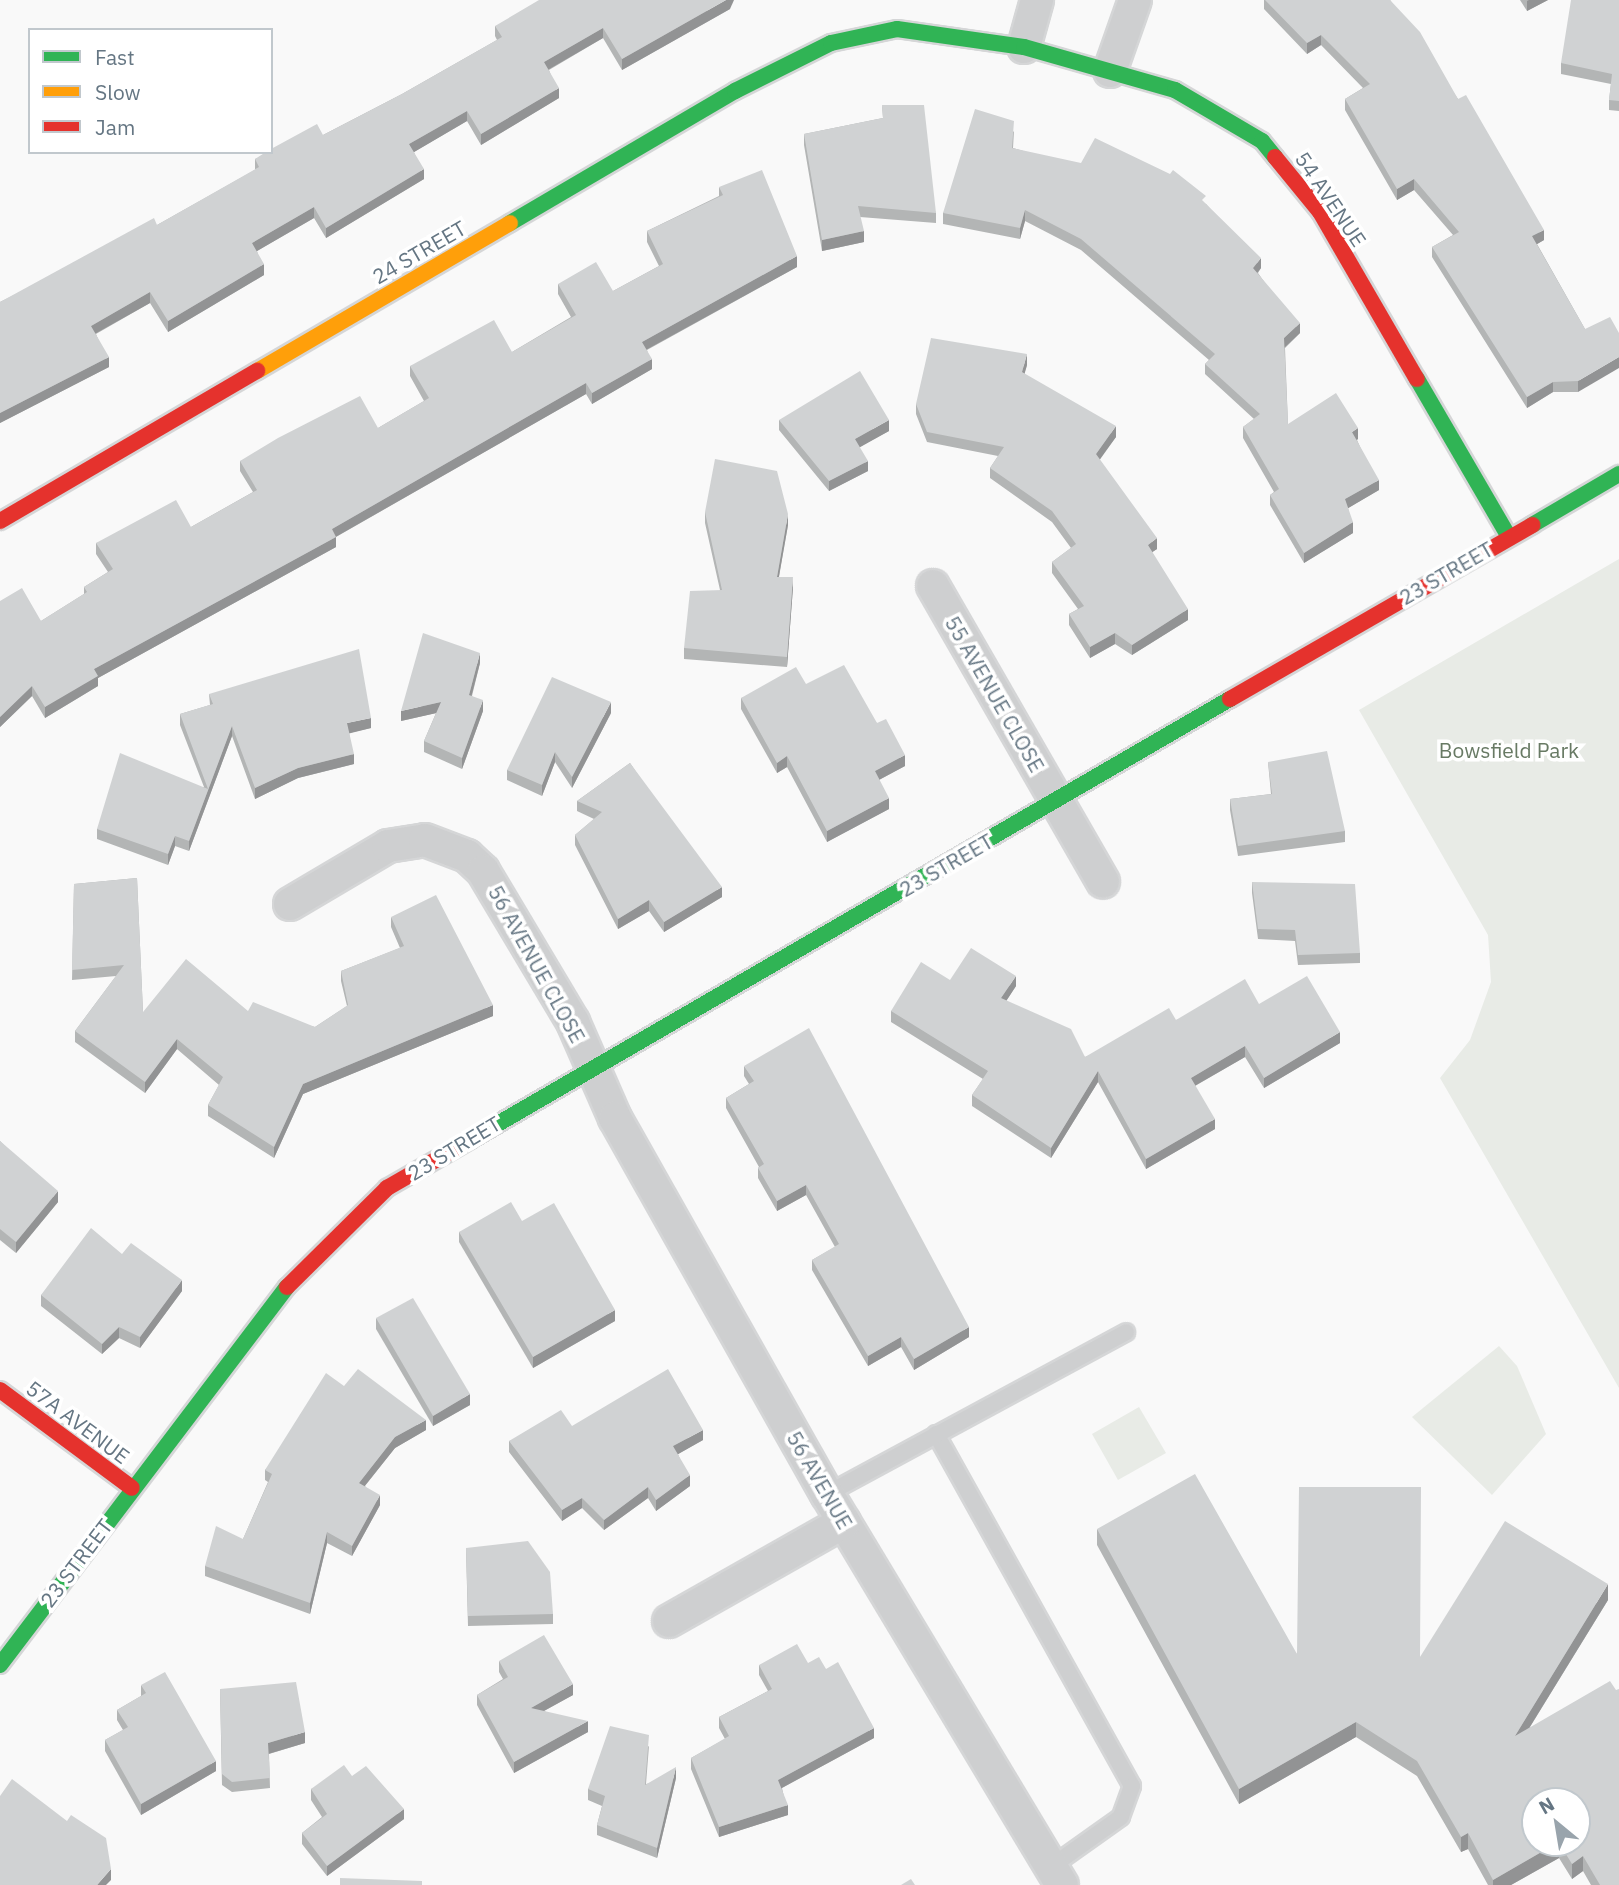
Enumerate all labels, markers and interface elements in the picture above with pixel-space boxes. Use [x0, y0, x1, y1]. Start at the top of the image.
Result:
legend [28, 28, 273, 154]
text: Fast [95, 43, 135, 71]
text: Slow [95, 78, 141, 106]
text: Jam [95, 113, 135, 141]
street label: 54 AVENUE [1290, 147, 1372, 251]
street label: 24 STREET [368, 215, 470, 289]
street label: 23 STREET [1395, 536, 1497, 610]
street label: 55 AVENUE CLOSE [940, 611, 1050, 777]
park label: Bowsfield Park [1439, 737, 1579, 763]
street label: 23 STREET [895, 828, 997, 902]
street label: 56 AVENUE CLOSE [483, 881, 591, 1047]
street label: 23 STREET [403, 1110, 505, 1186]
street label: 57A AVENUE [21, 1375, 135, 1469]
street label: 56 AVENUE [782, 1426, 858, 1534]
street label: 23 STREET [35, 1514, 117, 1612]
north arrow [1521, 1787, 1591, 1857]
text: N [1535, 1792, 1558, 1819]

